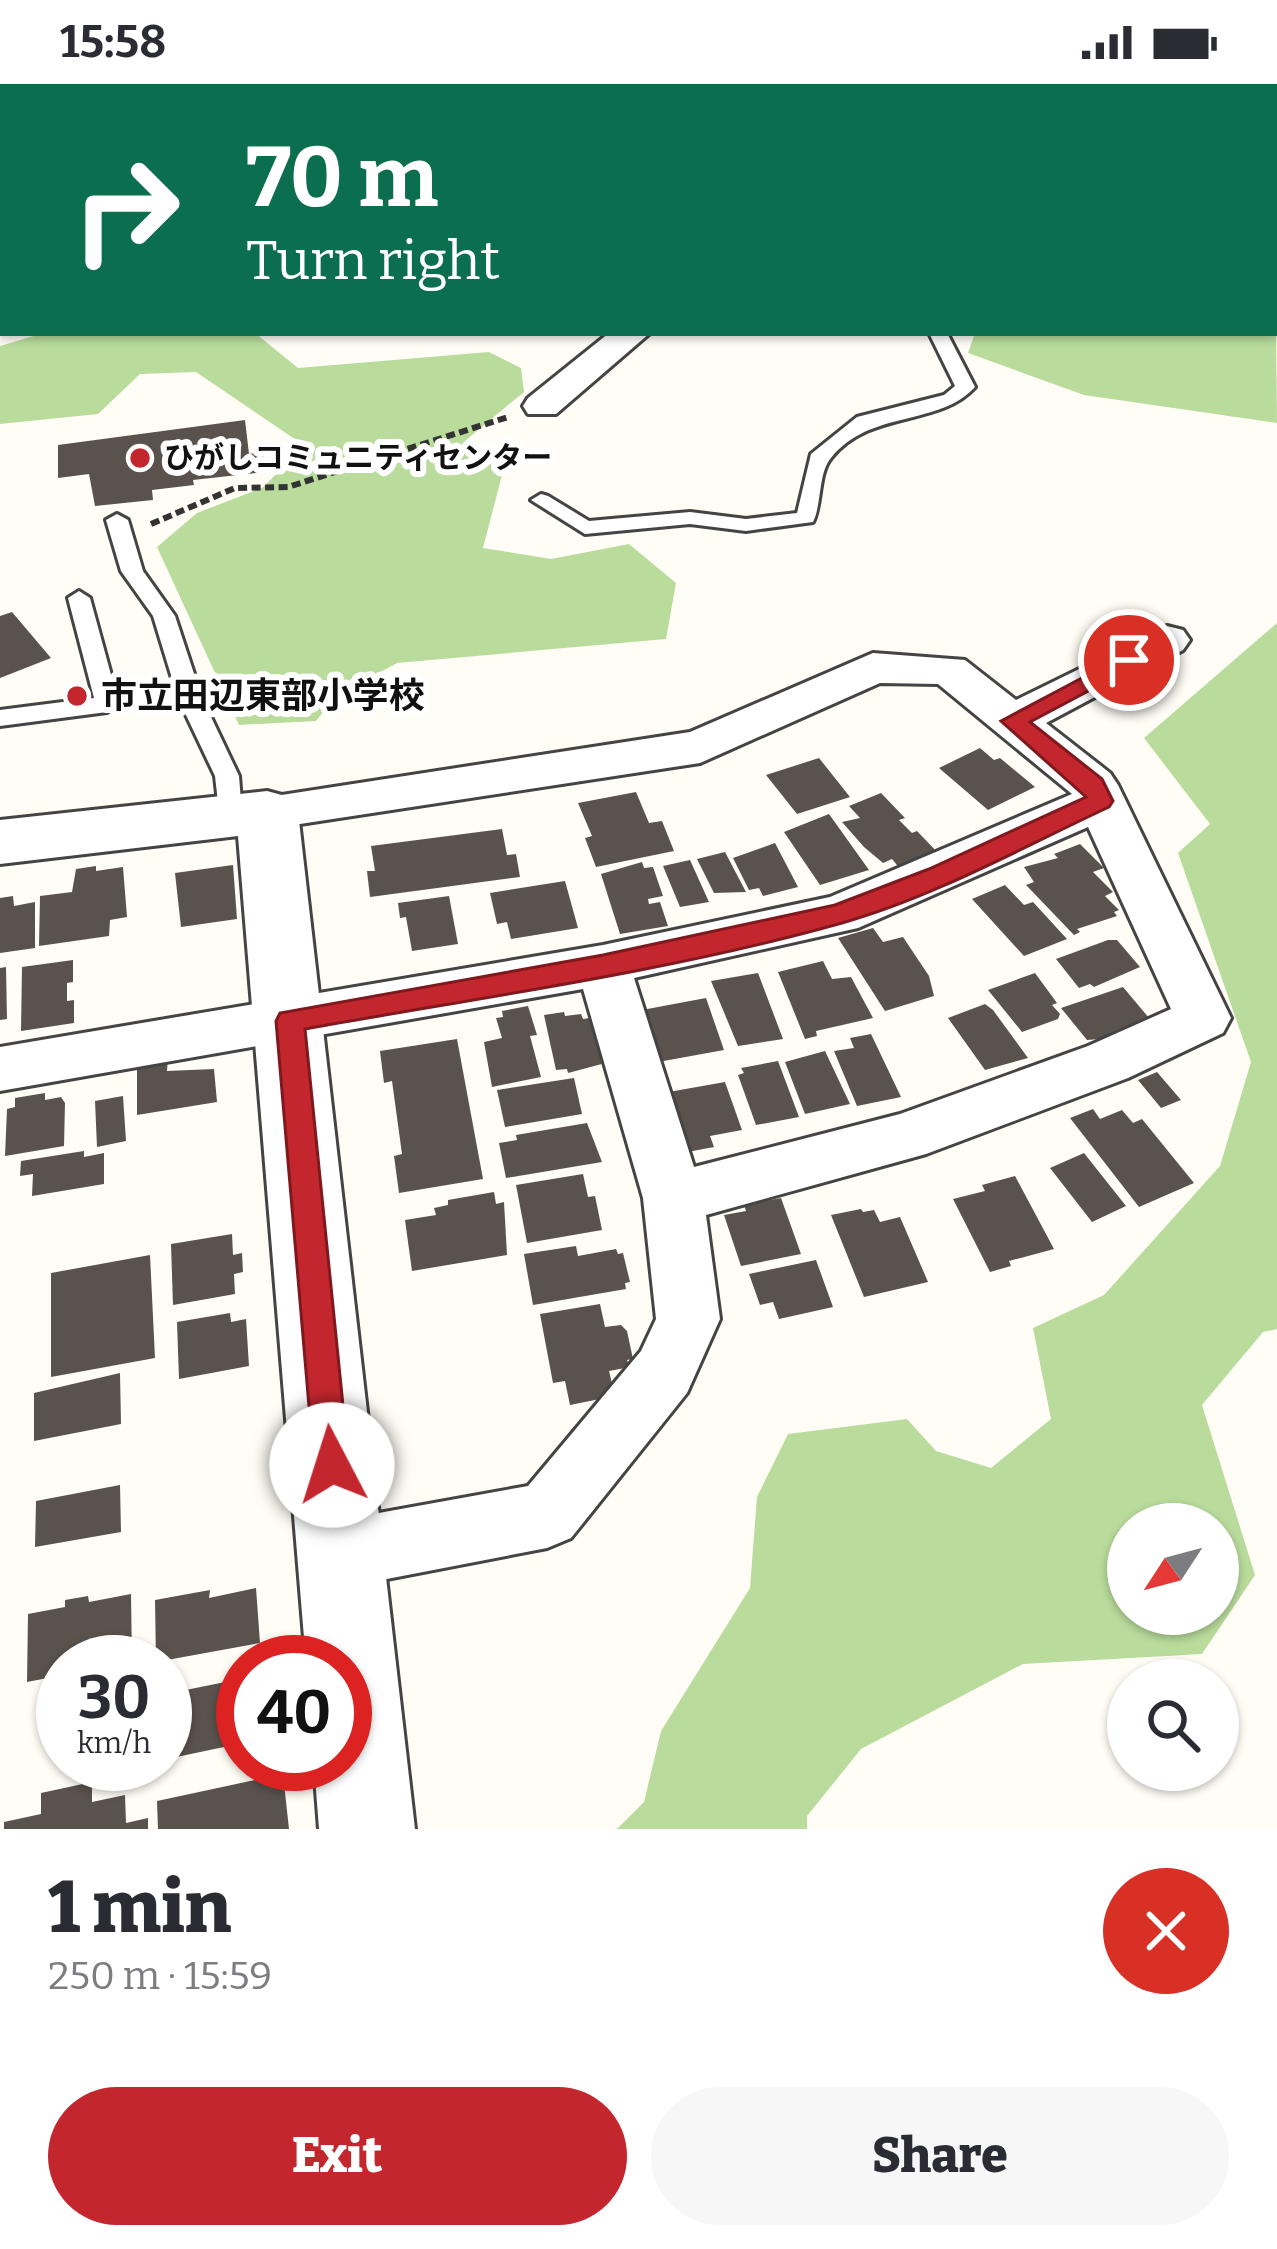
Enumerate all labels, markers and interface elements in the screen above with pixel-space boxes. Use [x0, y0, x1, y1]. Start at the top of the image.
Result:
text: 15:58 [60, 15, 166, 69]
text: 70 m [246, 127, 438, 228]
icon: right [48, 132, 204, 288]
text: Turn right [246, 229, 500, 293]
place label: ひがしコミュニティセンター [164, 440, 552, 476]
marker: ひがしコミュニティセンター [127, 445, 153, 471]
pin [1078, 609, 1180, 711]
icon: arrive [1096, 627, 1162, 693]
place label: 市立田辺東部小学校 [101, 674, 425, 718]
marker: 市立田辺東部小学校 [64, 683, 90, 709]
position arrow [269, 1402, 395, 1528]
north arrow [1107, 1503, 1239, 1635]
map controls [1107, 1503, 1239, 1791]
speed limit sign: 40 [216, 1635, 372, 1791]
button: search [1107, 1659, 1239, 1791]
text: 30 [78, 1662, 150, 1734]
text: km/h [77, 1725, 151, 1761]
text: 1 min [48, 1865, 231, 1951]
button: close [1103, 1868, 1229, 1994]
text: 250 m · 15:59 [48, 1953, 272, 1999]
button: Exit [48, 2087, 627, 2225]
button: Share [651, 2087, 1229, 2225]

